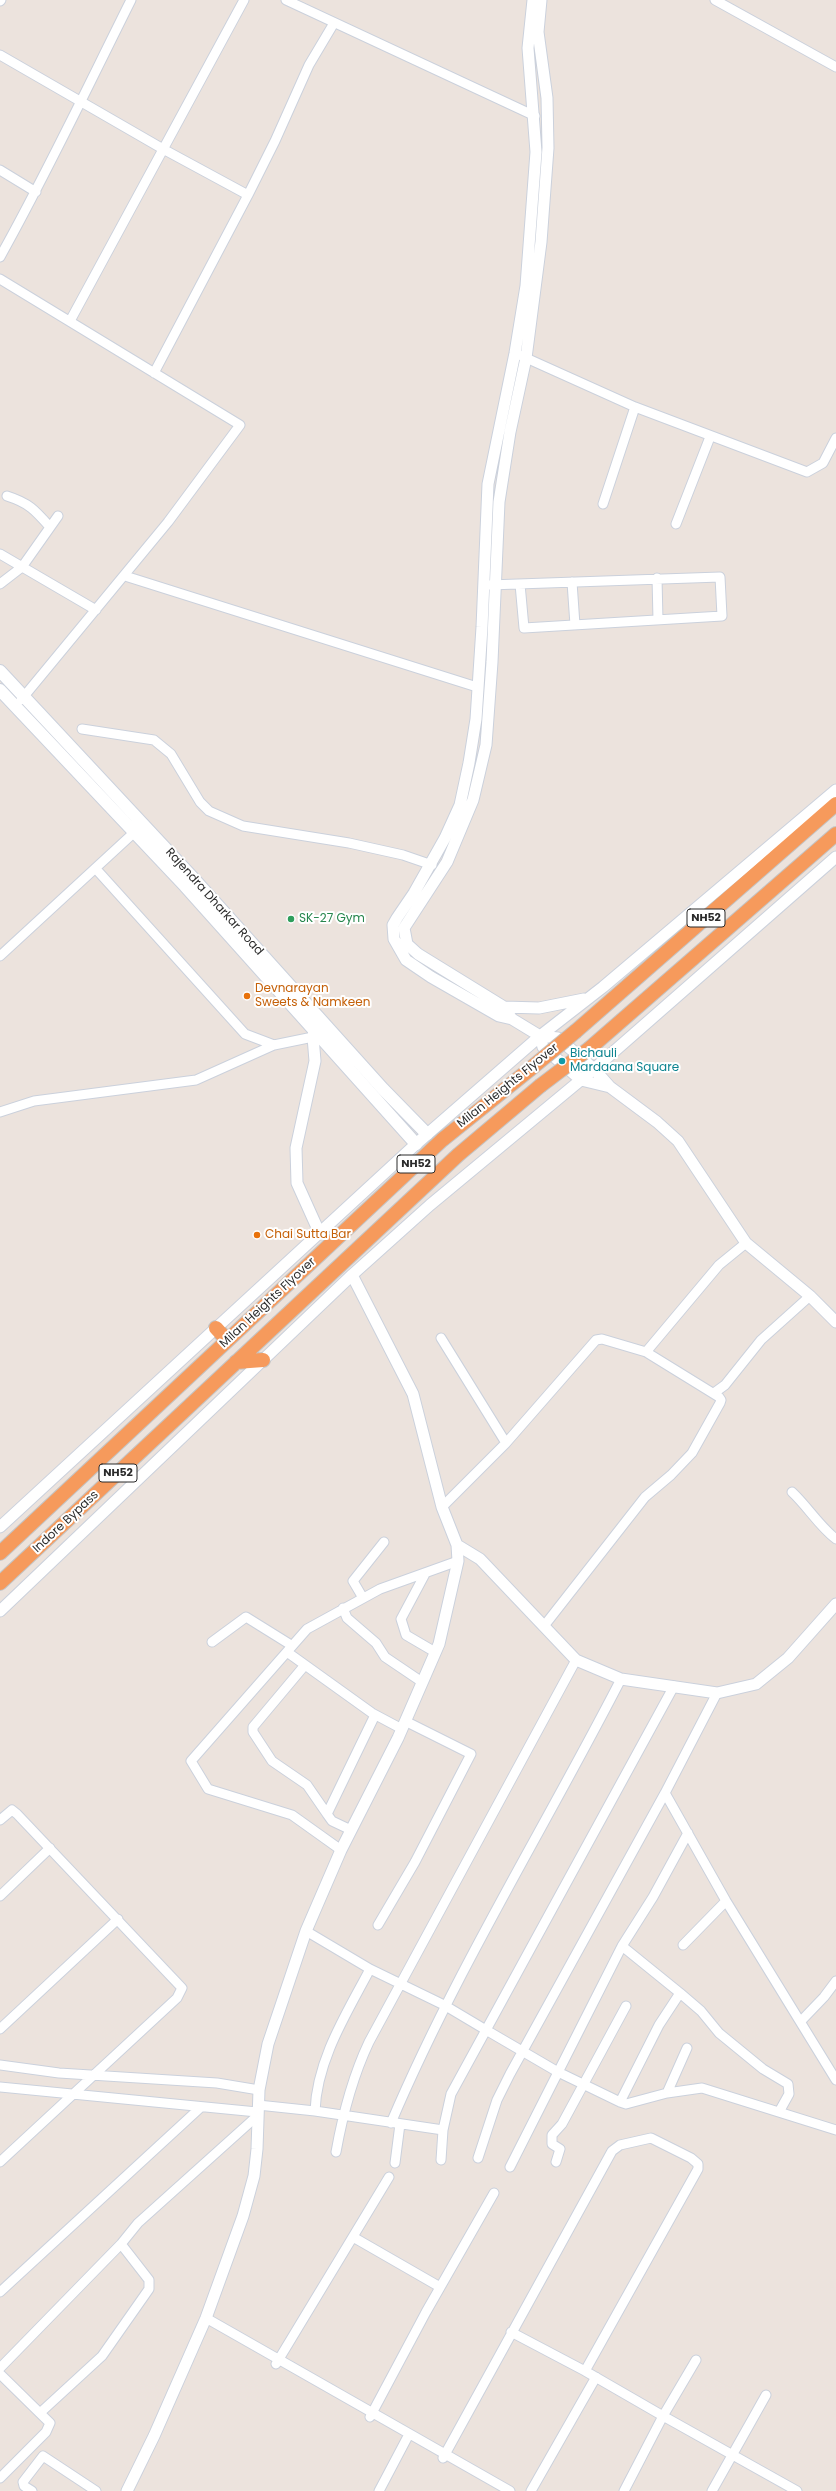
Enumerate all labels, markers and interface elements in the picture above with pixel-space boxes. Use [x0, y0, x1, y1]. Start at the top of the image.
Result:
street label: Rajendra Dharkar Road [162, 845, 266, 959]
road number: NH52 [687, 909, 725, 927]
place label: SK-27 Gym [299, 912, 365, 926]
marker: SK-27 Gym [286, 914, 296, 924]
place label: Devnarayan Sweets & Namkeen [255, 982, 370, 1010]
marker: Devnarayan Sweets & Namkeen [242, 991, 252, 1001]
street label: Milan Heights Flyover [455, 1041, 561, 1131]
place label: Bichauli Mardaana Square [570, 1047, 679, 1075]
marker: Bichauli Mardaana Square [557, 1056, 567, 1066]
road number: NH52 [397, 1155, 435, 1173]
place label: Chai Sutta Bar [265, 1228, 351, 1242]
marker: Chai Sutta Bar [252, 1230, 262, 1240]
street label: Milan Heights Flyover [217, 1255, 319, 1351]
road number: NH52 [99, 1464, 137, 1482]
street label: Indore Bypass [30, 1488, 102, 1556]

